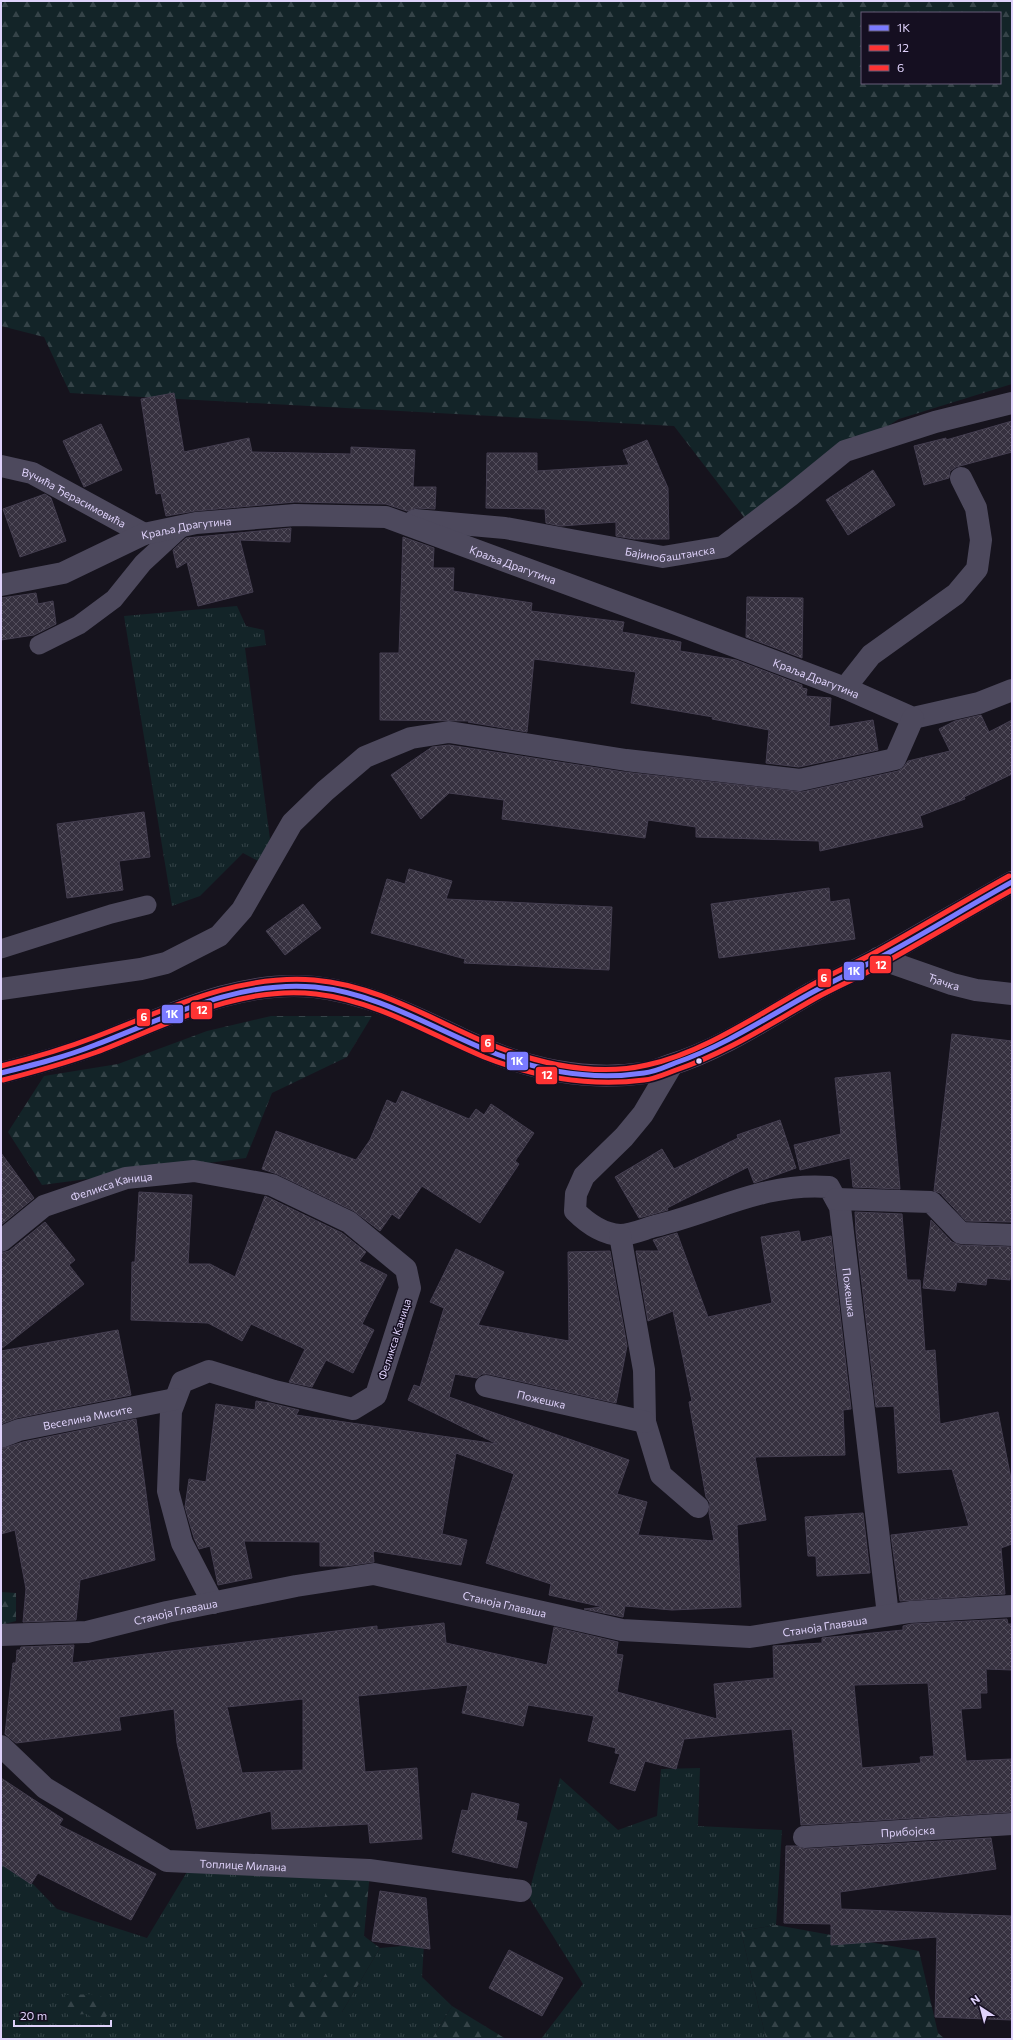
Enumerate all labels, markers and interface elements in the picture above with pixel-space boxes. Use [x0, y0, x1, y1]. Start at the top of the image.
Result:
legend [861, 12, 1001, 84]
text: 1K [897, 20, 910, 34]
text: 12 [897, 40, 909, 54]
text: 6 [897, 60, 904, 74]
street label: Вучића Ђерасимовића [21, 464, 129, 530]
street label: Краља Драгутина [140, 514, 232, 541]
street label: Краља Драгутина [468, 542, 558, 586]
street label: Бајинобаштанска [624, 542, 716, 564]
street label: Краља Драгутина [772, 655, 862, 700]
line badge: 12 [869, 955, 892, 974]
text: 12 [875, 958, 887, 971]
line badge: 1K [843, 961, 865, 981]
text: 1K [848, 964, 861, 977]
line badge: 6 [817, 968, 832, 988]
street label: Ђачка [927, 970, 961, 992]
text: 6 [821, 971, 828, 984]
line badge: 12 [190, 1001, 213, 1020]
text: 12 [196, 1003, 208, 1016]
line badge: 1K [161, 1004, 184, 1024]
text: 1K [166, 1007, 179, 1020]
line badge: 6 [136, 1008, 151, 1027]
text: 6 [141, 1010, 148, 1023]
line badge: 6 [480, 1034, 495, 1053]
text: 6 [485, 1036, 492, 1049]
line badge: 1K [506, 1051, 529, 1071]
text: 1K [511, 1054, 524, 1067]
unlabelled marker [694, 1056, 704, 1066]
line badge: 12 [535, 1066, 558, 1085]
text: 12 [541, 1068, 553, 1081]
street label: Феликса Каница [69, 1169, 153, 1203]
street label: Пожешка [841, 1267, 859, 1318]
street label: Феликса Каница [375, 1297, 413, 1381]
street label: Пожешка [516, 1387, 567, 1410]
street label: Веселина Мисите [42, 1401, 133, 1432]
street label: Станоја Главаша [462, 1588, 548, 1619]
street label: Станоја Главаша [132, 1596, 218, 1627]
street label: Станоја Главаша [781, 1612, 868, 1638]
street label: Прибојска [880, 1822, 935, 1839]
street label: Топлице Милана [199, 1856, 287, 1873]
north arrow [961, 1988, 1001, 2028]
text: N [968, 1992, 982, 2007]
scale bar [14, 2002, 111, 2028]
text: 20 m [20, 2008, 47, 2022]

